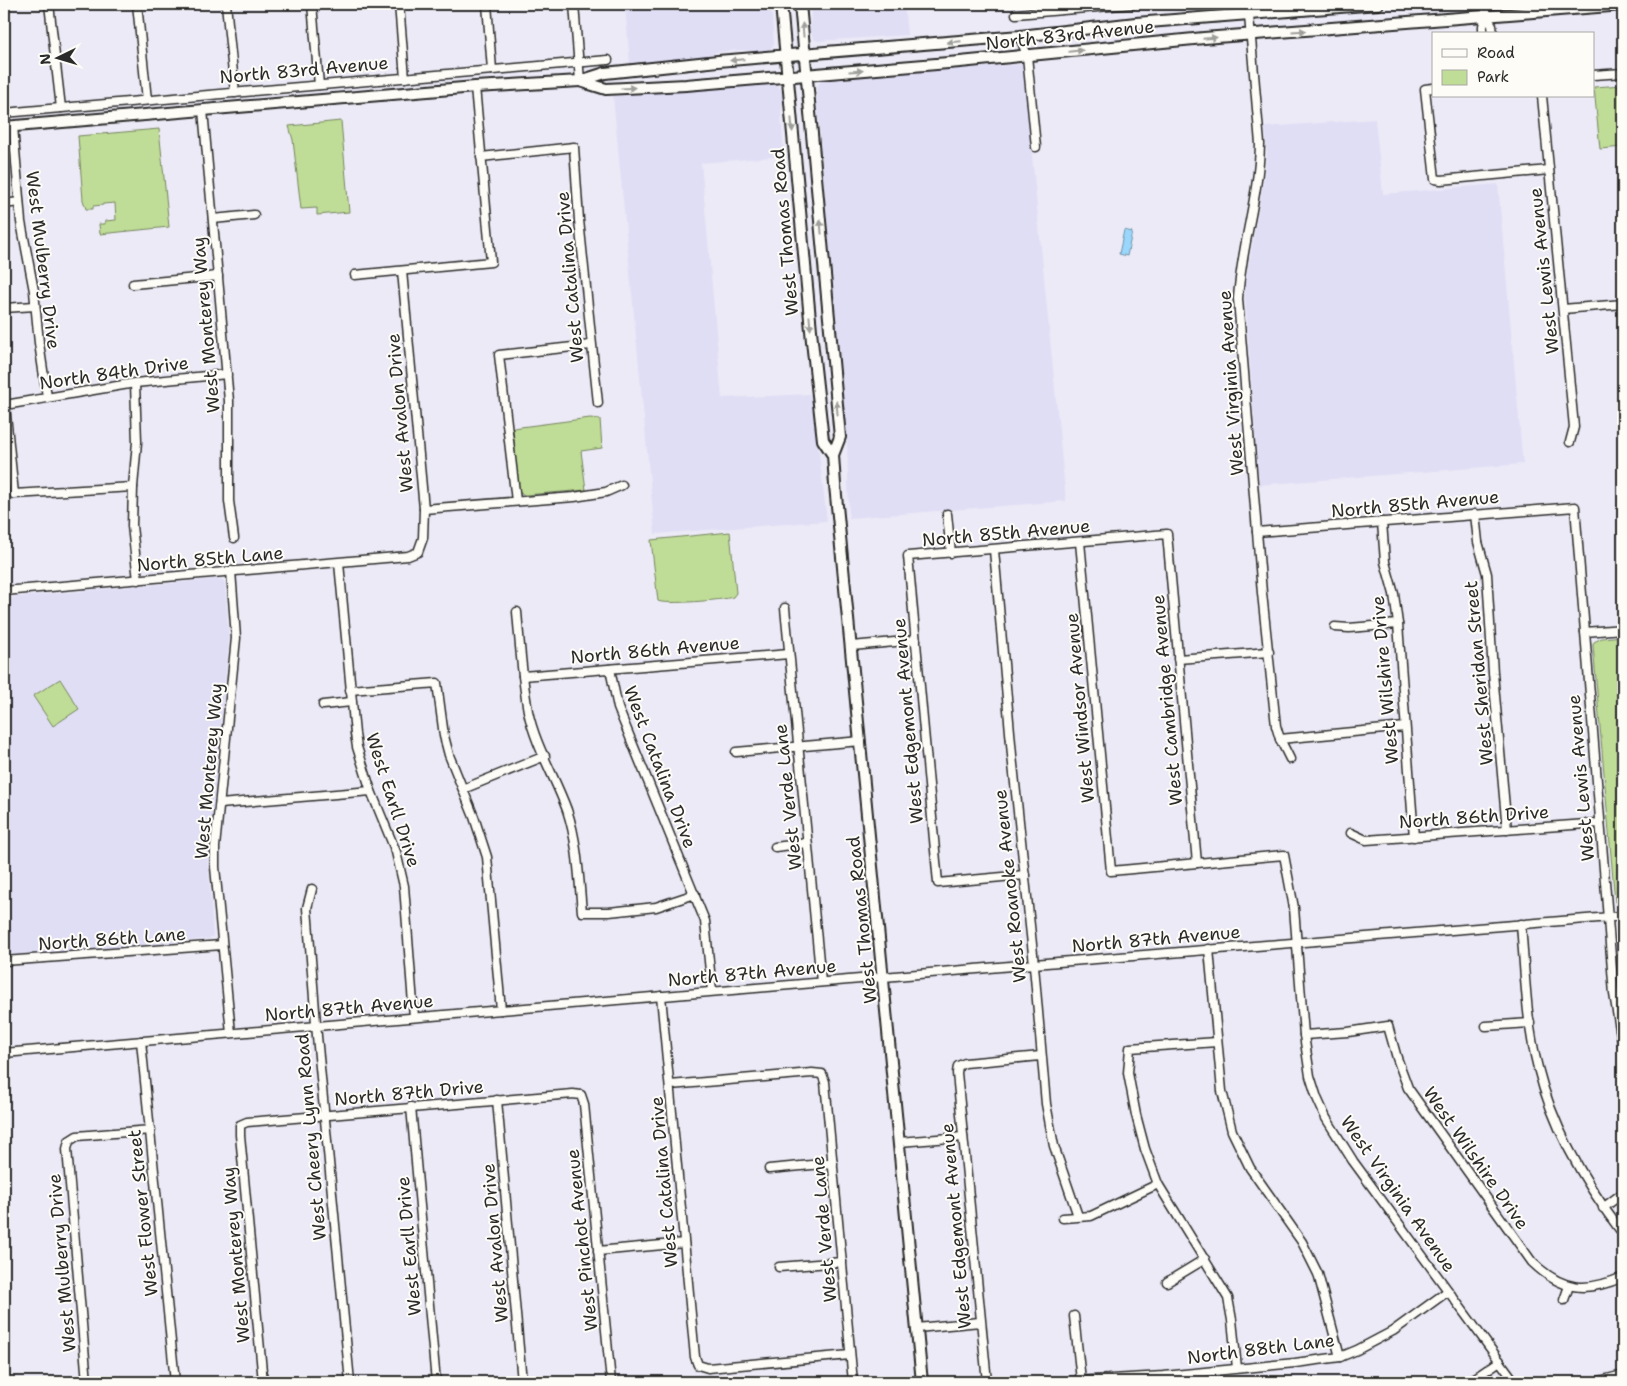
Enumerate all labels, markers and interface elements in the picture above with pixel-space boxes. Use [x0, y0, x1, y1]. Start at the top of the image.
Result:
street label: North 83rd Avenue [984, 14, 1156, 56]
one-way arrow [799, 22, 807, 38]
one-way arrow [1291, 26, 1307, 34]
north arrow [32, 32, 82, 82]
legend [1432, 32, 1594, 98]
one-way arrow [1202, 33, 1218, 41]
one-way arrow [946, 38, 962, 46]
text: Road [1477, 43, 1515, 63]
one-way arrow [1068, 47, 1084, 55]
street label: North 83rd Avenue [218, 51, 390, 89]
text: N [36, 53, 54, 65]
one-way arrow [729, 56, 745, 64]
one-way arrow [848, 67, 864, 75]
text: Park [1477, 67, 1509, 87]
one-way arrow [620, 84, 636, 92]
one-way arrow [788, 117, 796, 133]
street label: West Thomas Road [766, 147, 804, 317]
street label: West Mulberry Drive [20, 170, 66, 350]
street label: West Lewis Avenue [1523, 187, 1565, 355]
street label: West Catalina Drive [551, 190, 589, 364]
one-way arrow [817, 219, 825, 235]
street label: West Monterey Way [186, 236, 226, 414]
street label: West Virginia Avenue [1213, 289, 1249, 477]
one-way arrow [806, 315, 814, 331]
street label: West Avalon Drive [381, 332, 419, 494]
street label: North 84th Drive [38, 351, 190, 395]
one-way arrow [833, 399, 841, 415]
street label: North 85th Avenue [1330, 485, 1500, 523]
street label: North 85th Avenue [921, 514, 1091, 552]
street label: North 85th Lane [136, 541, 284, 577]
street label: West Sheridan Street [1459, 579, 1499, 766]
street label: West Cambridge Avenue [1146, 593, 1188, 807]
street label: West Wilshire Drive [1366, 595, 1404, 765]
street label: West Windsor Avenue [1060, 612, 1100, 804]
street label: West Edgemont Avenue [887, 617, 929, 825]
street label: North 86th Avenue [569, 631, 741, 669]
street label: West Monterey Way [189, 682, 229, 860]
street label: West Catalina Drive [618, 682, 702, 852]
street label: West Lewis Avenue [1562, 694, 1600, 862]
street label: West Verde Lane [768, 723, 808, 871]
street label: West Earll Drive [360, 730, 426, 870]
street label: West Roanoke Avenue [988, 788, 1032, 984]
street label: North 86th Drive [1398, 800, 1550, 834]
street label: West Thomas Road [841, 835, 883, 1005]
street label: North 87th Avenue [1071, 920, 1241, 958]
street label: North 86th Lane [37, 922, 187, 956]
street label: North 87th Avenue [667, 954, 837, 992]
street label: North 87th Avenue [264, 989, 434, 1027]
street label: West Cheery Lynn Road [290, 1032, 332, 1242]
street label: North 87th Drive [333, 1075, 485, 1111]
street label: West Wilshire Drive [1418, 1082, 1534, 1234]
street label: West Catalina Drive [645, 1095, 683, 1269]
street label: West Virginia Avenue [1335, 1111, 1461, 1277]
street label: West Edgemont Avenue [935, 1122, 977, 1330]
street label: West Flower Street [122, 1128, 164, 1298]
street label: West Pinchot Avenue [560, 1148, 604, 1332]
street label: West Verde Lane [806, 1155, 842, 1303]
street label: West Avalon Drive [476, 1162, 514, 1324]
street label: West Monterey Way [216, 1166, 256, 1344]
street label: West Mulberry Drive [42, 1173, 82, 1353]
street label: West Earll Drive [391, 1175, 427, 1317]
street label: North 88th Lane [1186, 1328, 1336, 1370]

